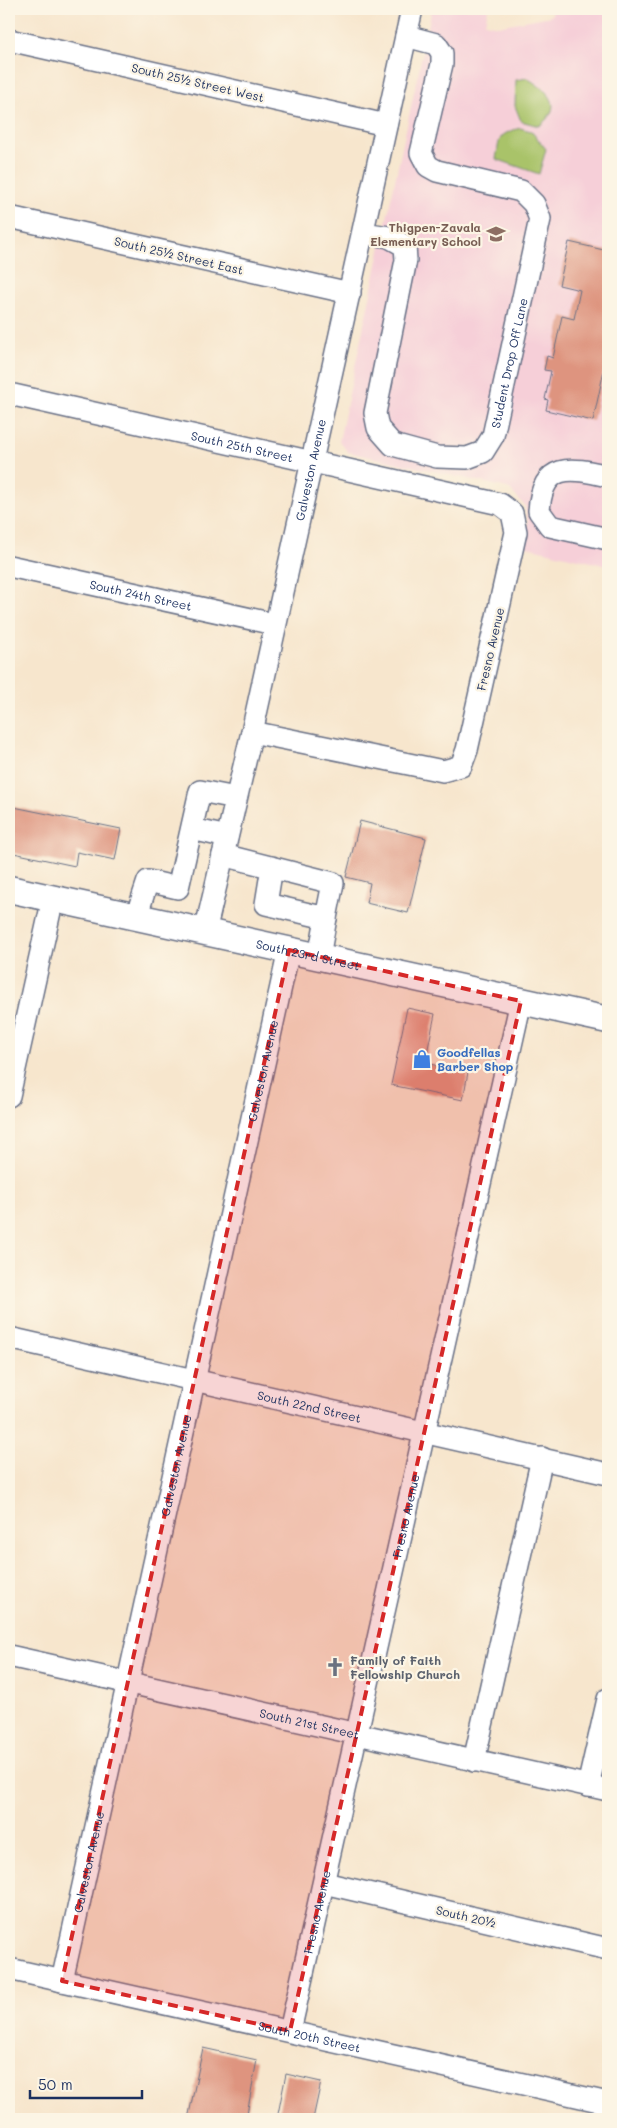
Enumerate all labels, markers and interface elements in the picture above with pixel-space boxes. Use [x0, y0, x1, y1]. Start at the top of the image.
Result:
street label: South 25½ Street West [130, 59, 266, 105]
place label: Thigpen-Zavala Elementary School [370, 219, 481, 249]
school or university icon: Thigpen-Zavala Elementary School [485, 223, 507, 245]
street label: South 25½ Street East [113, 232, 245, 278]
street label: Student Drop Off Lane [487, 297, 531, 430]
street label: Galveston Avenue [291, 418, 329, 522]
street label: South 25th Street [190, 427, 295, 465]
street label: South 24th Street [88, 576, 194, 614]
street label: Fresno Avenue [473, 606, 507, 692]
street label: South 23rd Street [255, 935, 361, 973]
street label: Galveston Avenue [243, 1019, 281, 1123]
place label: Goodfellas Barber Shop [437, 1044, 514, 1074]
shop icon: Goodfellas Barber Shop [411, 1048, 433, 1070]
street label: South 22nd Street [256, 1387, 363, 1426]
street label: Galveston Avenue [157, 1413, 194, 1518]
street label: Fresno Avenue [388, 1472, 423, 1559]
place label: Family of Faith Fellowship Church [350, 1652, 460, 1682]
church icon: Family of Faith Fellowship Church [324, 1656, 346, 1678]
street label: South 21st Street [258, 1704, 361, 1742]
street label: Galveston Avenue [69, 1810, 107, 1914]
street label: Fresno Avenue [300, 1869, 334, 1955]
street label: South 20½ [434, 1901, 498, 1931]
street label: South 20th Street [257, 2017, 362, 2055]
scale bar [30, 2068, 142, 2100]
text: 50 m [38, 2074, 73, 2094]

